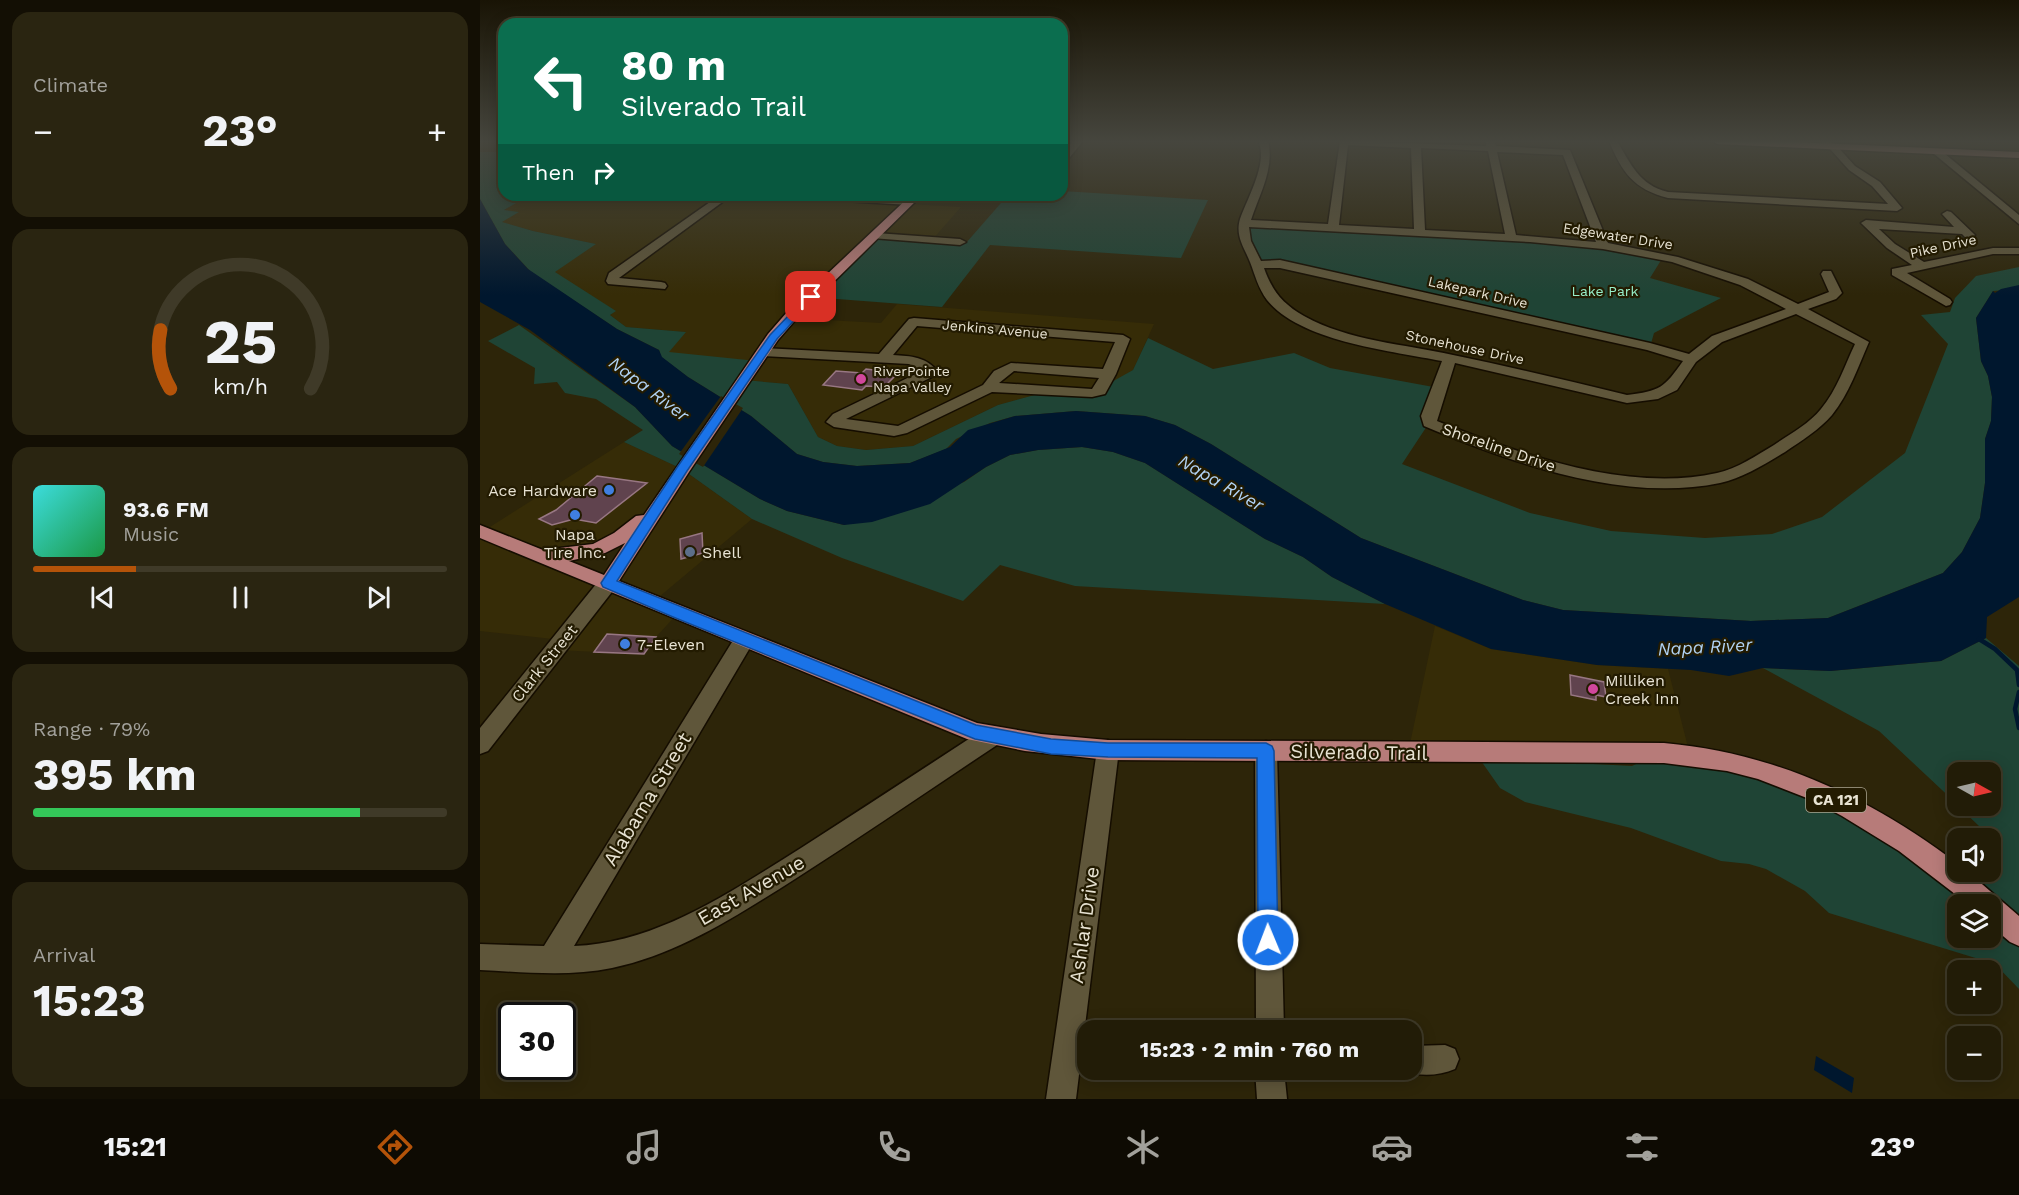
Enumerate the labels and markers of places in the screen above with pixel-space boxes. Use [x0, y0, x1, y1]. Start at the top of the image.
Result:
pin [785, 271, 836, 322]
place label: RiverPointe Napa Valley [873, 363, 952, 395]
marker: RiverPointe Napa Valley [854, 372, 868, 386]
place label: Ace Hardware [488, 481, 597, 500]
marker: Ace Hardware [602, 483, 616, 497]
marker: Napa Tire Inc. [568, 508, 582, 522]
place label: Napa Tire Inc. [544, 525, 606, 562]
place label: Shell [702, 543, 741, 562]
marker: Shell [683, 545, 697, 559]
place label: 7-Eleven [637, 635, 705, 654]
marker: 7-Eleven [618, 637, 632, 651]
place label: Milliken Creek Inn [1605, 671, 1679, 708]
marker: Milliken Creek Inn [1586, 682, 1600, 696]

